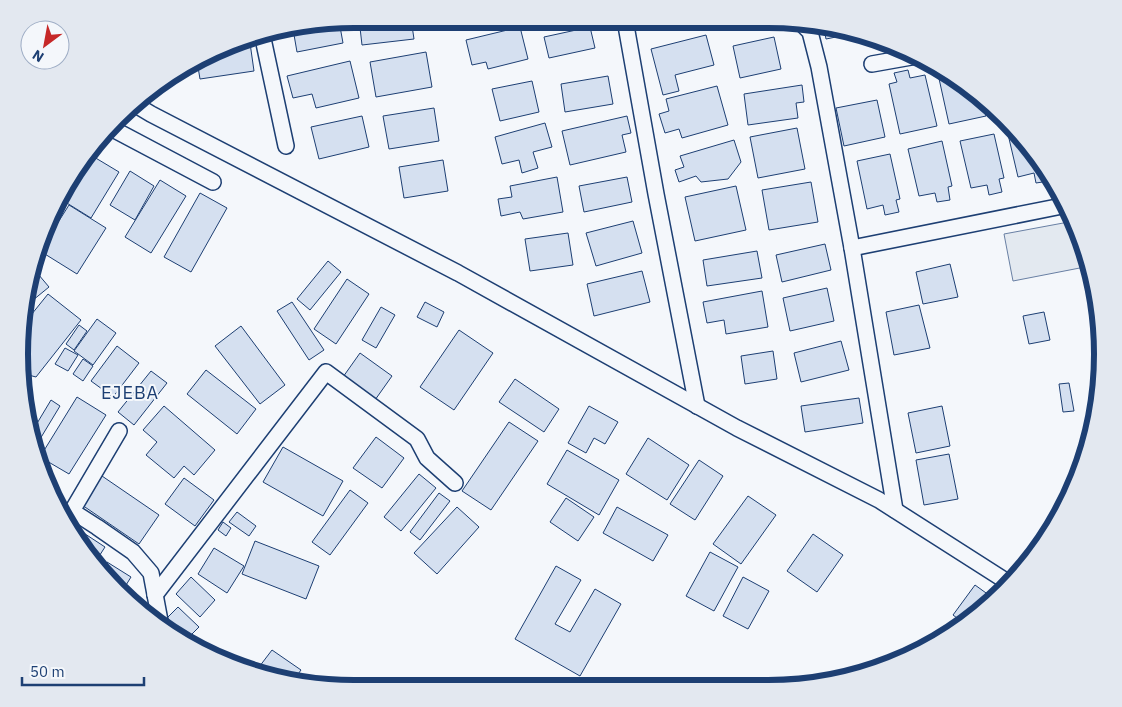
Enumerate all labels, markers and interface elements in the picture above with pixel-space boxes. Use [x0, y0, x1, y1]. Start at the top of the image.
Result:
north arrow [20, 20, 70, 70]
text: N [29, 46, 47, 66]
district label: EJEBA [101, 381, 159, 404]
scale bar [22, 654, 145, 686]
text: 50 m [30, 662, 65, 681]

